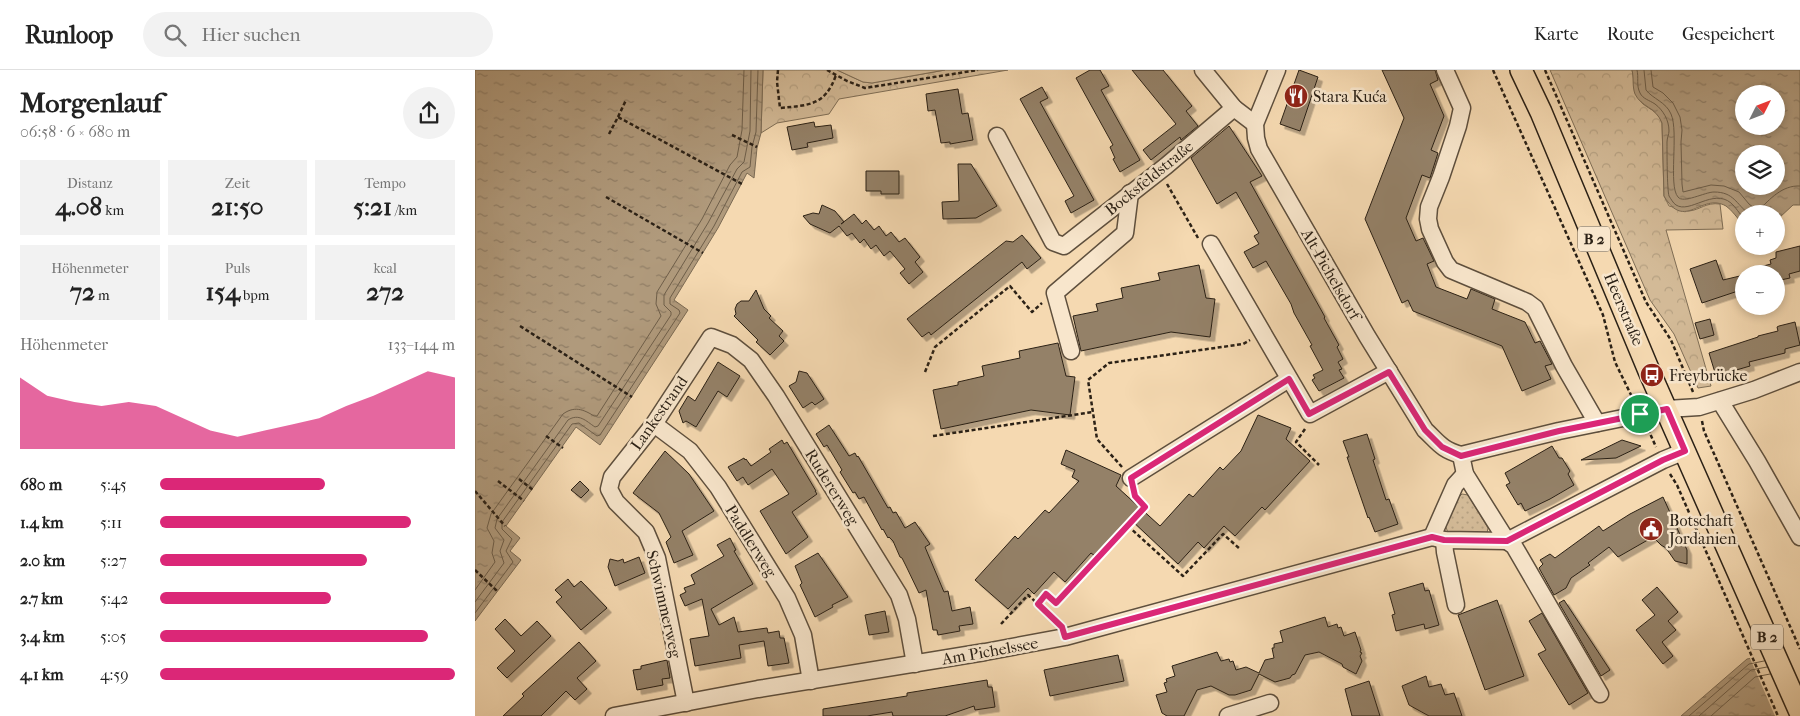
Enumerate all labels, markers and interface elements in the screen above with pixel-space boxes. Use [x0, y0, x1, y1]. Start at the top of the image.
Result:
search box [143, 12, 493, 57]
text: Runloop [25, 21, 113, 49]
icon: search [161, 21, 189, 49]
text: Hier suchen [201, 24, 300, 46]
text: Karte [1534, 24, 1579, 45]
text: Route [1607, 24, 1654, 45]
text: Gespeichert [1682, 24, 1775, 45]
restaurant icon: Stara Kuća [1283, 83, 1309, 109]
north arrow [1735, 85, 1785, 135]
map controls [1735, 85, 1785, 315]
text: Morgenlauf [20, 86, 162, 119]
button: share [403, 87, 455, 139]
place label: Stara Kuća [1313, 87, 1387, 106]
text: 06:58 · 6 × 680 m [20, 122, 130, 141]
street label: Bocksfeldstraße [1101, 137, 1197, 219]
button: layers [1735, 145, 1785, 195]
text: Distanz [67, 175, 113, 192]
text: Zeit [225, 175, 250, 192]
text: Tempo [364, 175, 406, 192]
text: 4.08 [56, 192, 102, 221]
text: 21:50 [211, 192, 264, 221]
text: 5:21 [353, 192, 392, 221]
text: km [102, 202, 124, 219]
text: /km [392, 202, 417, 219]
button: + [1735, 205, 1785, 255]
street label: Alt-Pichelsdorf [1297, 224, 1367, 326]
road number: B 2 [1578, 226, 1610, 252]
text: Höhenmeter [51, 260, 128, 277]
text: Puls [225, 260, 250, 277]
text: kcal [373, 260, 397, 277]
button: − [1735, 265, 1785, 315]
street label: Heerstraße [1600, 270, 1648, 349]
text: 72 [70, 277, 95, 306]
text: 154 [206, 277, 240, 306]
text: 272 [366, 277, 404, 306]
text: m [95, 287, 110, 304]
text: bpm [240, 287, 269, 304]
text: Höhenmeter [20, 335, 108, 354]
text: 133–144 m [388, 335, 455, 354]
bus stop icon: Freybrücke [1639, 362, 1665, 388]
place label: Freybrücke [1669, 366, 1748, 385]
street label: Lankestrand [627, 372, 692, 454]
pin [1619, 393, 1661, 435]
icon: arrive [1626, 400, 1654, 428]
street label: Rudererweg [801, 445, 863, 529]
text: 680 m [20, 475, 62, 494]
text: 5:45 [100, 475, 127, 494]
street label: Paddlerweg [721, 501, 781, 581]
place label: Botschaft Jordanien [1667, 511, 1737, 548]
text: 1.4 km [20, 513, 64, 532]
text: 5:11 [100, 513, 122, 532]
public building icon: Botschaft Jordanien [1638, 516, 1664, 542]
street label: Schwimmerweg [642, 548, 686, 660]
text: 2.0 km [20, 551, 65, 570]
text: 5:27 [100, 551, 127, 570]
text: 2.7 km [20, 589, 63, 608]
text: 5:42 [100, 589, 128, 608]
road number: B 2 [1751, 624, 1783, 650]
text: 3.4 km [20, 627, 64, 646]
text: 5:05 [100, 627, 127, 646]
street label: Am Pichelssee [940, 633, 1040, 669]
text: 4.1 km [20, 665, 64, 684]
text: 4:59 [100, 665, 129, 684]

